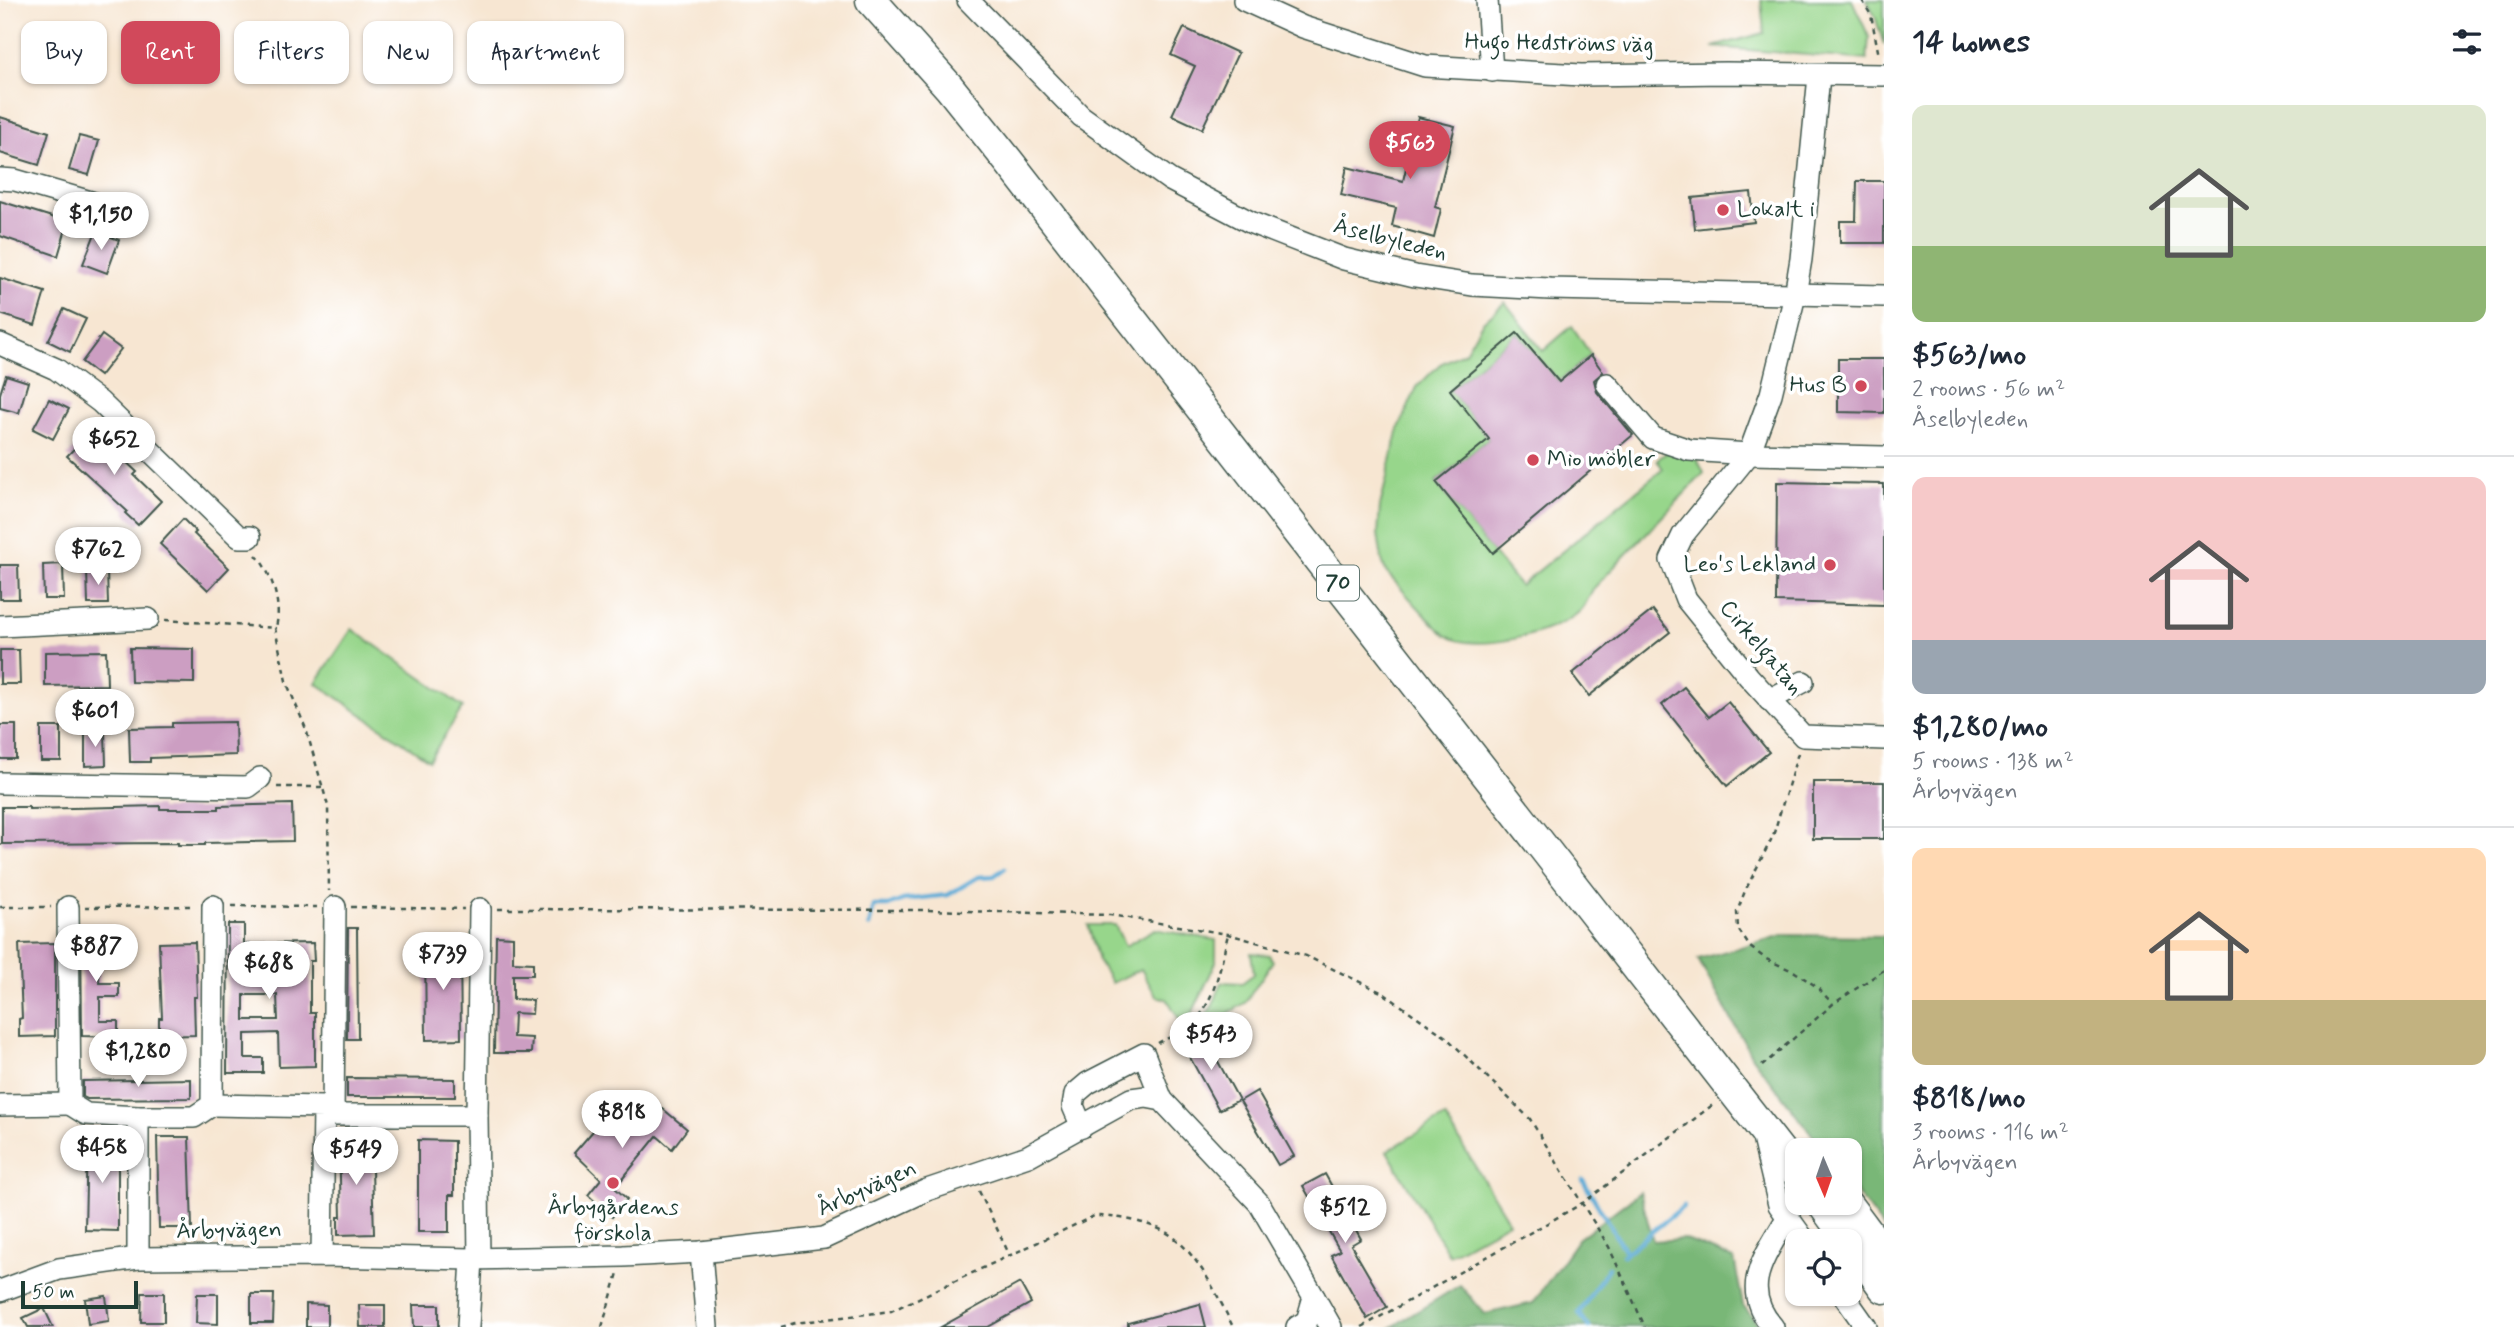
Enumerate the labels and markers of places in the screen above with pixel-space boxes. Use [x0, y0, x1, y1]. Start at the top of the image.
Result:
pin: $563 [1369, 122, 1451, 181]
pin: $1,150 [44, 192, 158, 252]
place label: Lokalt i [1737, 195, 1815, 225]
marker: Lokalt i [1715, 202, 1731, 218]
place label: Hus B [1789, 371, 1847, 401]
marker: Hus B [1853, 378, 1869, 394]
pin: $652 [73, 418, 155, 477]
place label: Mio möbler [1547, 445, 1655, 475]
marker: Mio möbler [1525, 452, 1541, 468]
pin: $762 [57, 528, 139, 587]
place label: Leo's Lekland [1683, 550, 1816, 580]
marker: Leo's Lekland [1822, 557, 1838, 573]
pin: $601 [54, 690, 136, 749]
pin: $887 [55, 925, 137, 984]
pin: $739 [402, 932, 484, 992]
pin: $688 [228, 942, 310, 1001]
pin: $543 [1170, 1012, 1252, 1072]
pin: $1,280 [81, 1030, 195, 1089]
pin: $818 [581, 1090, 663, 1150]
pin: $458 [61, 1126, 143, 1185]
pin: $549 [315, 1128, 397, 1187]
marker: Årbygårdens förskola [605, 1175, 621, 1191]
pin: $512 [1304, 1186, 1386, 1245]
place label: Årbygårdens förskola [547, 1193, 679, 1249]

